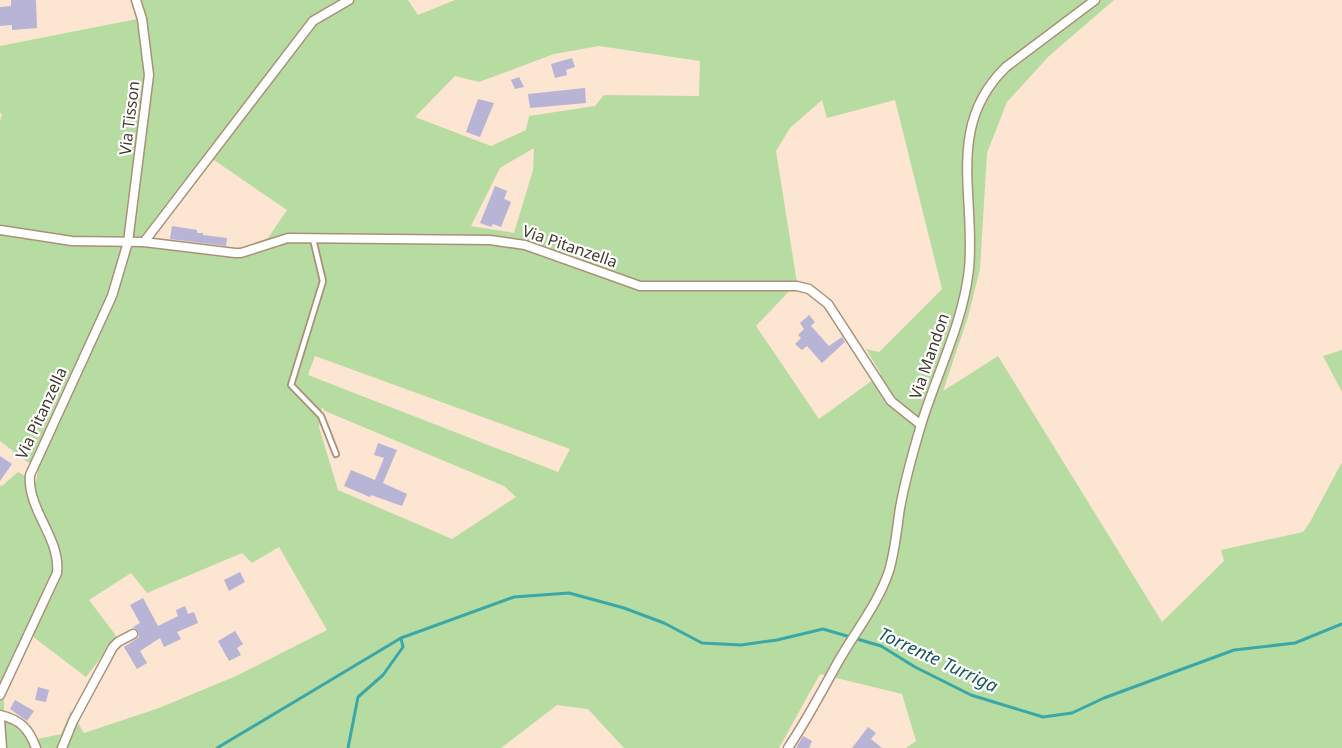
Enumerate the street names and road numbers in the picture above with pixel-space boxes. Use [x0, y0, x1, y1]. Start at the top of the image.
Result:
street label: Via Tisson [114, 80, 144, 156]
street label: Via Pitanzella [520, 219, 620, 273]
street label: Via Mandon [904, 310, 954, 402]
street label: Via Pitanzella [10, 363, 72, 463]

